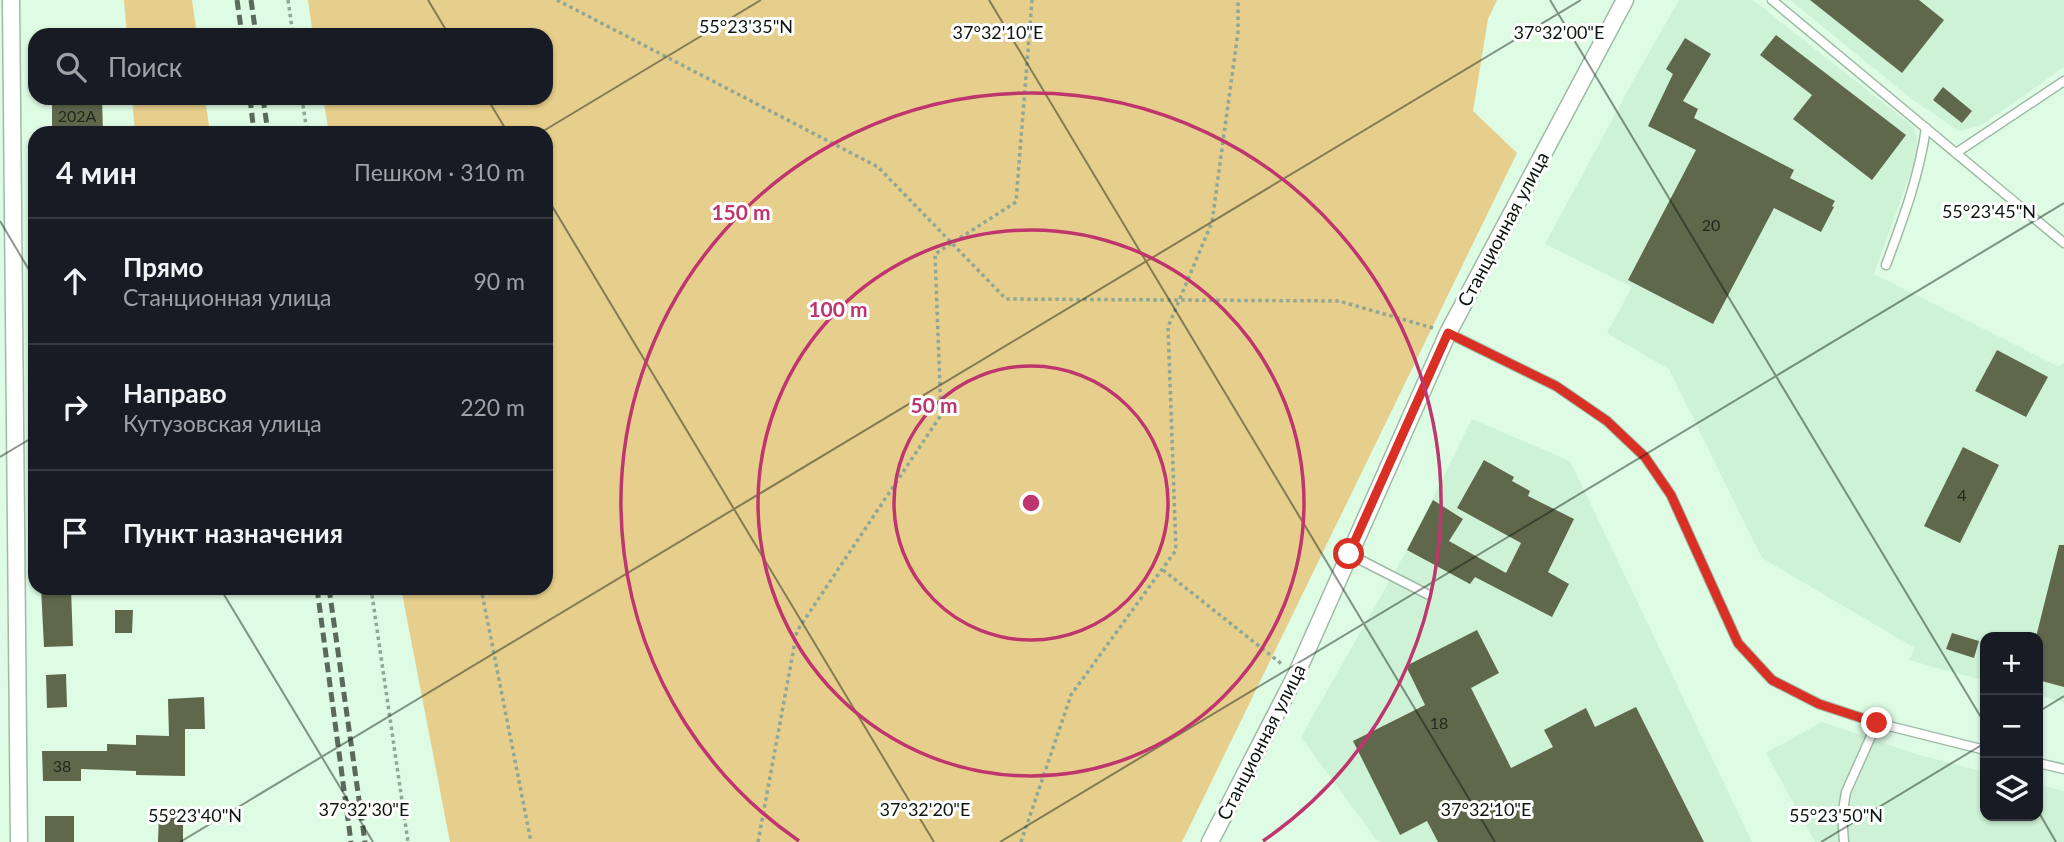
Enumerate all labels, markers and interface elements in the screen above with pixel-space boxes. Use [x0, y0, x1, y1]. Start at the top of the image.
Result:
text: 55°23'35"N [699, 15, 793, 37]
text: 37°32'10"E [953, 21, 1043, 43]
text: 37°32'00"E [1514, 21, 1604, 43]
search box [28, 28, 553, 105]
icon: search [52, 48, 90, 86]
text: Поиск [108, 51, 182, 83]
house number: 202А [58, 106, 97, 125]
street label: Станционная улица [1452, 147, 1553, 310]
text: 4 мин [56, 154, 137, 190]
text: Пешком · 310 m [354, 158, 525, 186]
text: 150 m [711, 199, 771, 224]
text: 55°23'45"N [1942, 200, 2036, 222]
house number: 20 [1702, 215, 1720, 234]
text: Прямо [123, 251, 204, 283]
icon: ahead [56, 262, 94, 300]
text: 90 m [474, 267, 525, 295]
text: Станционная улица [123, 283, 331, 311]
text: 100 m [808, 296, 868, 321]
text: Направо [123, 377, 227, 409]
icon: right [56, 388, 94, 426]
text: 50 m [910, 392, 958, 417]
text: 220 m [460, 393, 525, 421]
text: Кутузовская улица [123, 409, 322, 437]
house number: 4 [1957, 485, 1967, 504]
centre of rings [1019, 491, 1043, 515]
icon: arrive [56, 514, 94, 552]
text: Пункт назначения [123, 517, 343, 549]
route start [1333, 538, 1364, 569]
map controls [1980, 632, 2043, 821]
button: + [1980, 632, 2043, 695]
street label: Станционная улица [1211, 660, 1310, 824]
button: − [1980, 695, 2043, 758]
route end [1861, 707, 1892, 738]
house number: 18 [1430, 713, 1448, 732]
house number: 38 [53, 756, 71, 775]
button: layers [1980, 758, 2043, 821]
text: 37°32'30"E [319, 798, 409, 820]
text: 37°32'20"E [880, 798, 970, 820]
text: 37°32'10"E [1441, 798, 1531, 820]
text: 55°23'40"N [148, 804, 242, 826]
text: 55°23'50"N [1789, 804, 1883, 826]

